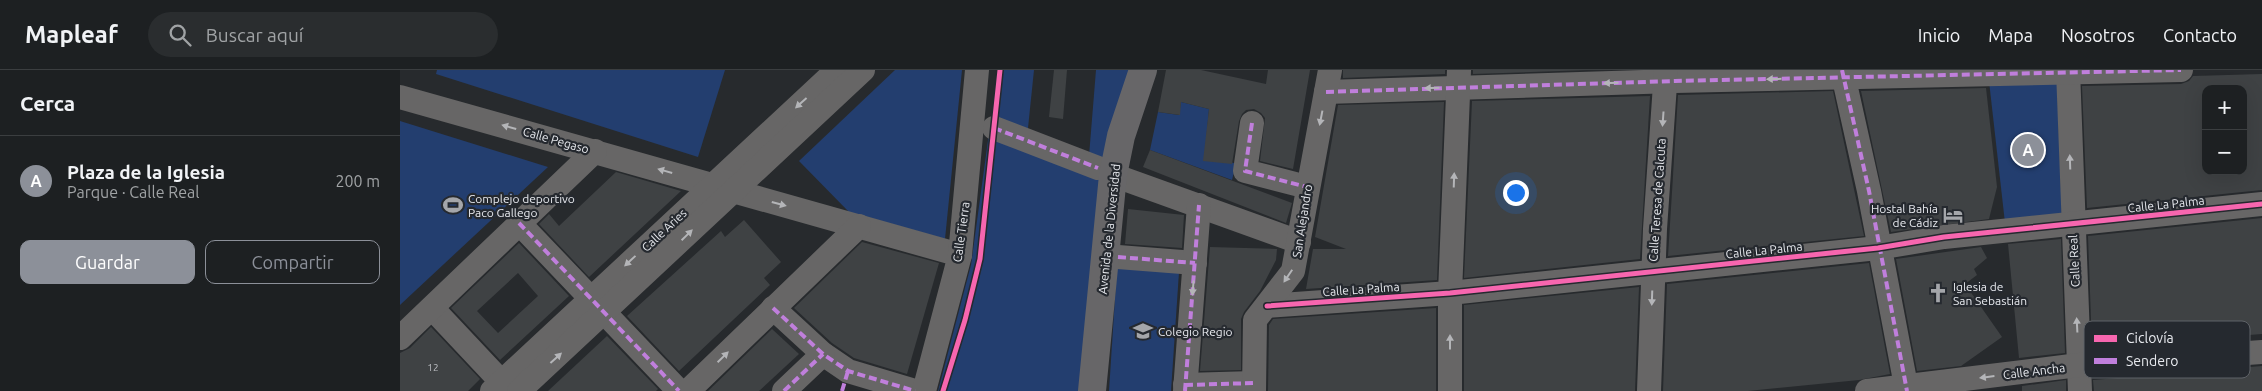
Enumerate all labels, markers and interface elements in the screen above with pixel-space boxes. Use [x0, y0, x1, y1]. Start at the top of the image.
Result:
search box [148, 12, 498, 57]
text: Mapleaf [25, 21, 118, 48]
icon: search [166, 21, 194, 49]
text: Buscar aquí [206, 24, 303, 46]
text: Inicio [1918, 25, 1960, 45]
text: Mapa [1988, 25, 2033, 45]
text: Nosotros [2061, 25, 2135, 45]
text: Contacto [2163, 25, 2237, 45]
one-way arrow [1766, 75, 1782, 83]
one-way arrow [1603, 80, 1619, 88]
one-way arrow [1423, 85, 1439, 93]
map controls [2202, 85, 2247, 175]
button: + [2202, 85, 2247, 130]
text: Cerca [20, 91, 75, 115]
one-way arrow [795, 97, 807, 109]
one-way arrow [1316, 110, 1324, 126]
one-way arrow [1658, 111, 1666, 127]
one-way arrow [501, 123, 516, 131]
street label: Calle Pegaso [521, 124, 591, 156]
button: − [2202, 130, 2247, 175]
pin: A [2012, 131, 2044, 169]
street label: Calle Teresa de Calcuta [1646, 138, 1668, 262]
one-way arrow [2066, 154, 2074, 170]
text: Plaza de la Iglesia [67, 161, 225, 183]
street label: Avenida de la Diversidad [1096, 163, 1122, 295]
one-way arrow [657, 166, 672, 174]
text: A [30, 172, 42, 190]
text: 200 m [335, 172, 380, 190]
one-way arrow [1451, 172, 1459, 188]
your location [1503, 180, 1529, 206]
text: Parque · Calle Real [67, 183, 199, 201]
street label: San Alejandro [1290, 183, 1314, 259]
place label: Complejo deportivo Paco Gallego [468, 192, 575, 219]
sports icon: Complejo deportivo Paco Gallego [442, 194, 464, 216]
street label: Calle La Palma [2127, 194, 2205, 214]
one-way arrow [772, 201, 787, 209]
street label: Calle Tierra [950, 201, 972, 263]
place label: Hostal Bahía de Cádiz [1871, 202, 1938, 229]
hotel icon: Hostal Bahía de Cádiz [1942, 204, 1964, 226]
street label: Calle Aries [639, 206, 689, 254]
one-way arrow [680, 229, 692, 241]
street label: Calle Real [2066, 234, 2082, 288]
button: Guardar [20, 240, 195, 284]
button: Compartir [205, 240, 380, 284]
street label: Calle La Palma [1725, 240, 1803, 260]
one-way arrow [625, 255, 637, 267]
one-way arrow [1284, 269, 1293, 283]
street label: Calle La Palma [1322, 280, 1400, 298]
place label: Iglesia de San Sebastián [1953, 280, 2027, 307]
one-way arrow [1188, 281, 1196, 297]
church icon: Iglesia de San Sebastián [1927, 282, 1949, 304]
one-way arrow [1648, 291, 1656, 307]
one-way arrow [2073, 317, 2081, 333]
school or university icon: Colegio Regio [1132, 320, 1154, 342]
legend [2084, 321, 2250, 378]
place label: Colegio Regio [1158, 325, 1233, 338]
text: Ciclovía [2126, 330, 2174, 346]
one-way arrow [1446, 334, 1454, 350]
one-way arrow [717, 351, 729, 363]
one-way arrow [549, 352, 561, 364]
text: Sendero [2126, 353, 2178, 369]
street label: Calle Ancha [2002, 361, 2066, 381]
house number: 12 [427, 362, 439, 373]
one-way arrow [1979, 373, 1995, 381]

